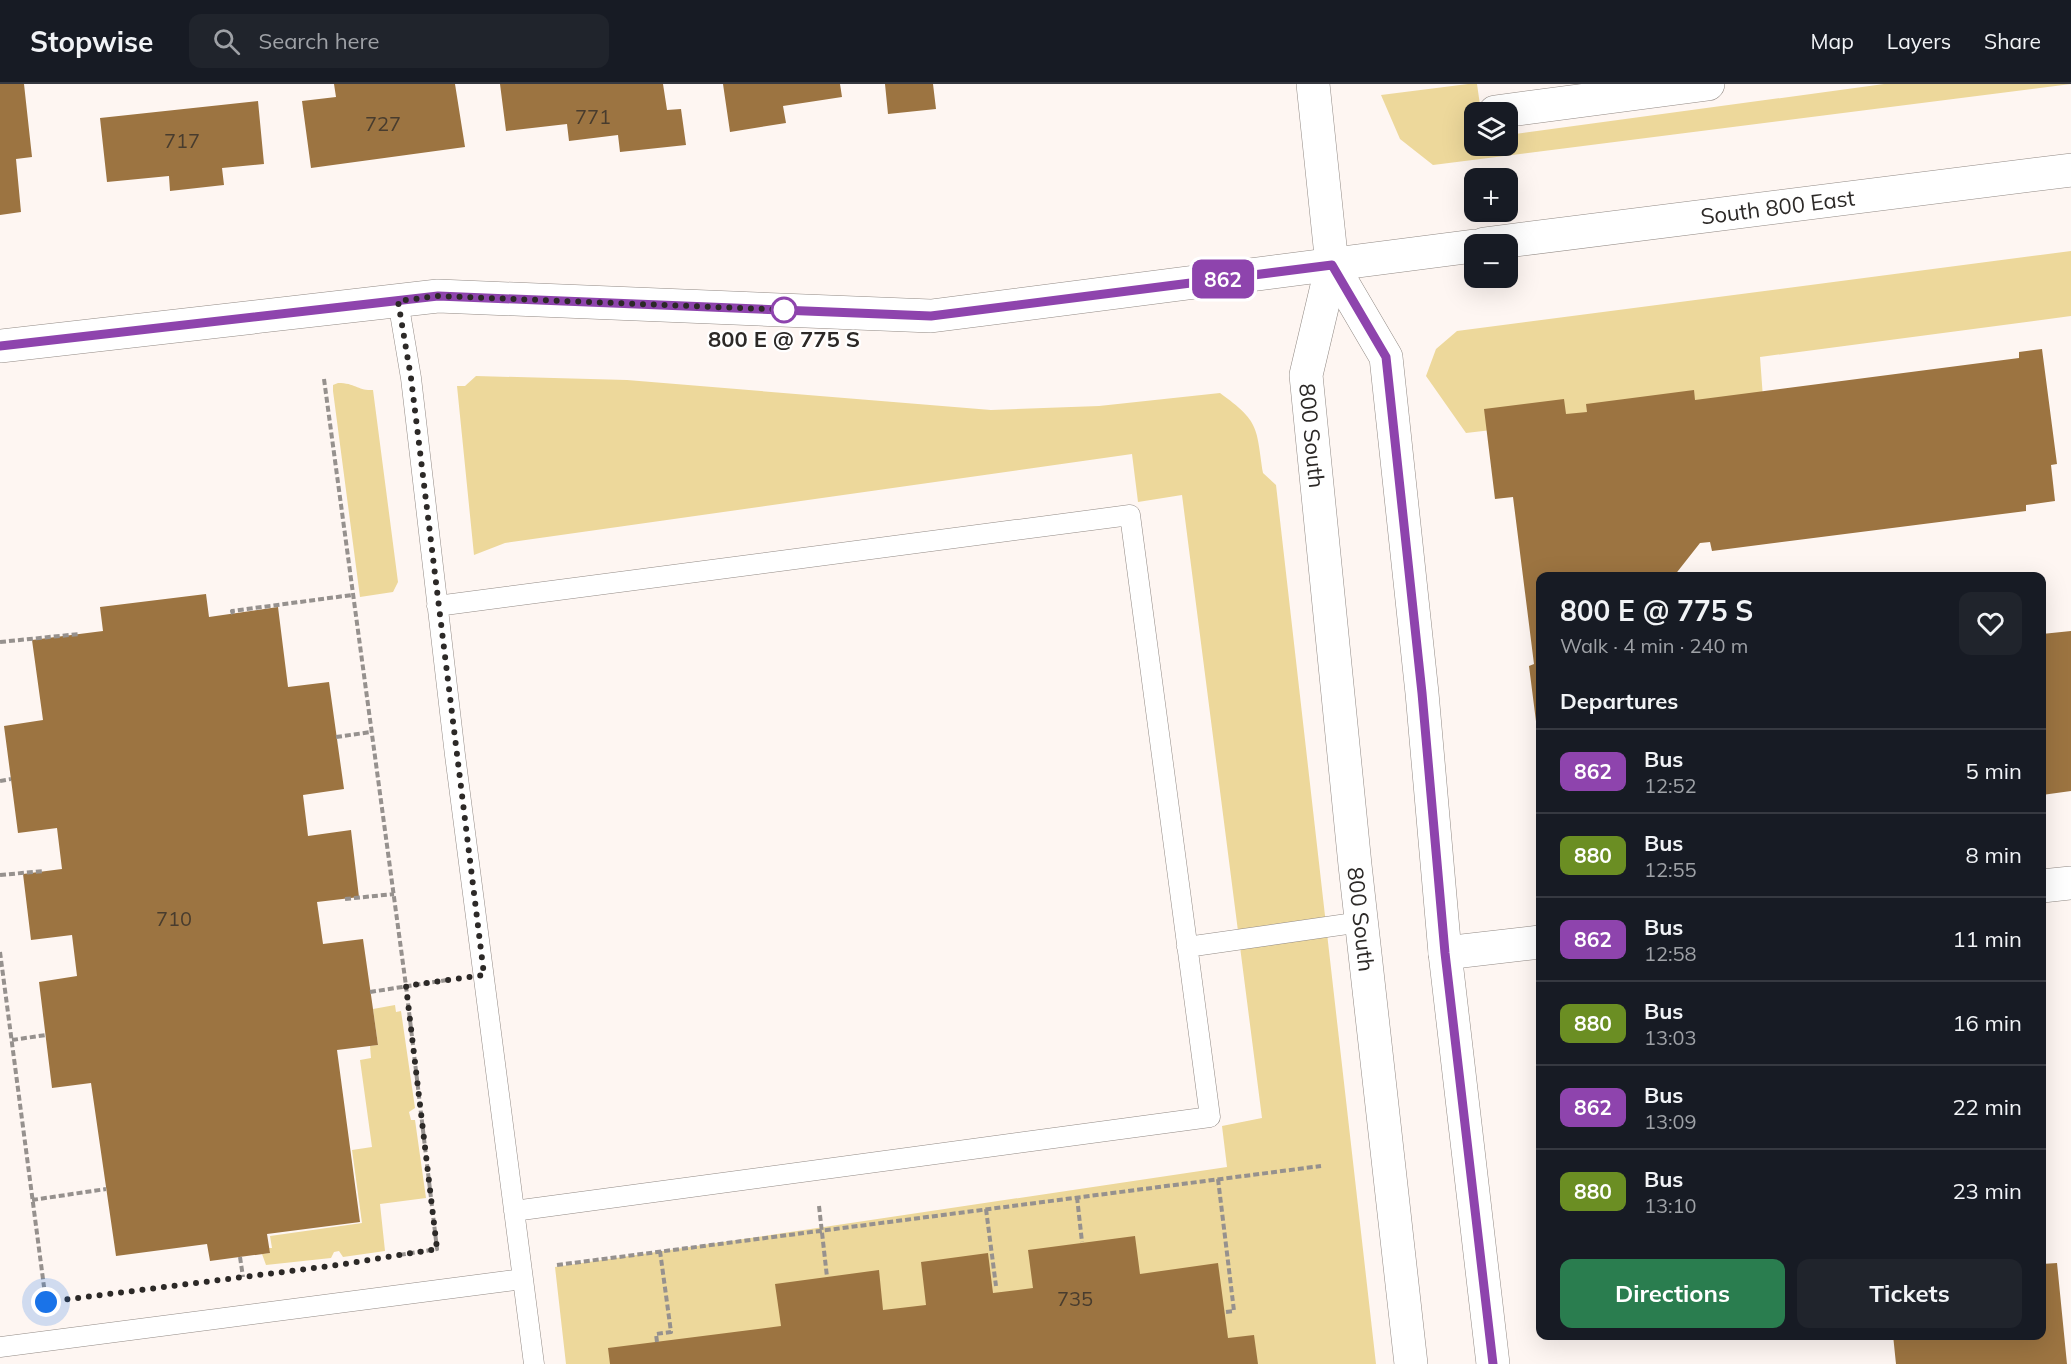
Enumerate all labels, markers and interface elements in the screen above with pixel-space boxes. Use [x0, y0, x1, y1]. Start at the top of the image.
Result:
search box [189, 14, 609, 68]
text: Stopwise [30, 24, 153, 59]
icon: search [210, 25, 243, 58]
text: Search here [258, 27, 379, 55]
text: Map [1811, 28, 1854, 54]
text: Layers [1887, 28, 1951, 54]
text: Share [1984, 28, 2041, 54]
map controls [1464, 102, 1518, 288]
button: layers [1464, 102, 1518, 156]
house number: 771 [575, 104, 611, 129]
house number: 727 [365, 111, 401, 136]
house number: 717 [164, 128, 200, 153]
button: + [1464, 168, 1518, 222]
street label: South 800 East [1699, 183, 1857, 231]
button: − [1464, 234, 1518, 288]
line badge: 862 [1188, 260, 1258, 298]
text: 862 [1204, 266, 1242, 292]
marker: 800 E @ 775 S [771, 297, 797, 323]
place label: 800 E @ 775 S [708, 325, 860, 353]
street label: 800 South [1293, 382, 1331, 489]
button: heart [1959, 592, 2022, 655]
text: 800 E @ 775 S [1560, 593, 1753, 628]
text: Walk · 4 min · 240 m [1560, 633, 1748, 658]
text: Departures [1560, 687, 1678, 715]
text: Bus [1644, 745, 1683, 773]
text: 5 min [1966, 757, 2022, 785]
text: 862 [1574, 758, 1612, 784]
text: 12:52 [1644, 773, 1697, 798]
text: Bus [1644, 829, 1683, 857]
text: 8 min [1966, 841, 2022, 869]
text: 880 [1574, 842, 1612, 868]
text: 12:55 [1644, 857, 1697, 882]
street label: 800 South [1341, 865, 1381, 973]
house number: 710 [156, 906, 192, 931]
text: Bus [1644, 913, 1683, 941]
text: 11 min [1952, 925, 2022, 953]
text: 862 [1574, 926, 1612, 952]
text: 12:58 [1644, 941, 1697, 966]
text: Bus [1644, 997, 1683, 1025]
text: 16 min [1952, 1009, 2022, 1037]
text: 880 [1574, 1010, 1612, 1036]
text: 13:03 [1644, 1025, 1697, 1050]
text: Bus [1644, 1081, 1683, 1109]
text: 22 min [1952, 1093, 2022, 1121]
text: 862 [1574, 1094, 1612, 1120]
text: 13:09 [1644, 1109, 1697, 1134]
text: Bus [1644, 1165, 1683, 1193]
text: 23 min [1952, 1177, 2022, 1205]
text: 880 [1574, 1178, 1612, 1204]
text: 13:10 [1644, 1193, 1697, 1218]
button: Directions [1560, 1259, 1785, 1328]
button: Tickets [1797, 1259, 2022, 1328]
house number: 735 [1057, 1286, 1093, 1311]
your location [31, 1287, 61, 1317]

